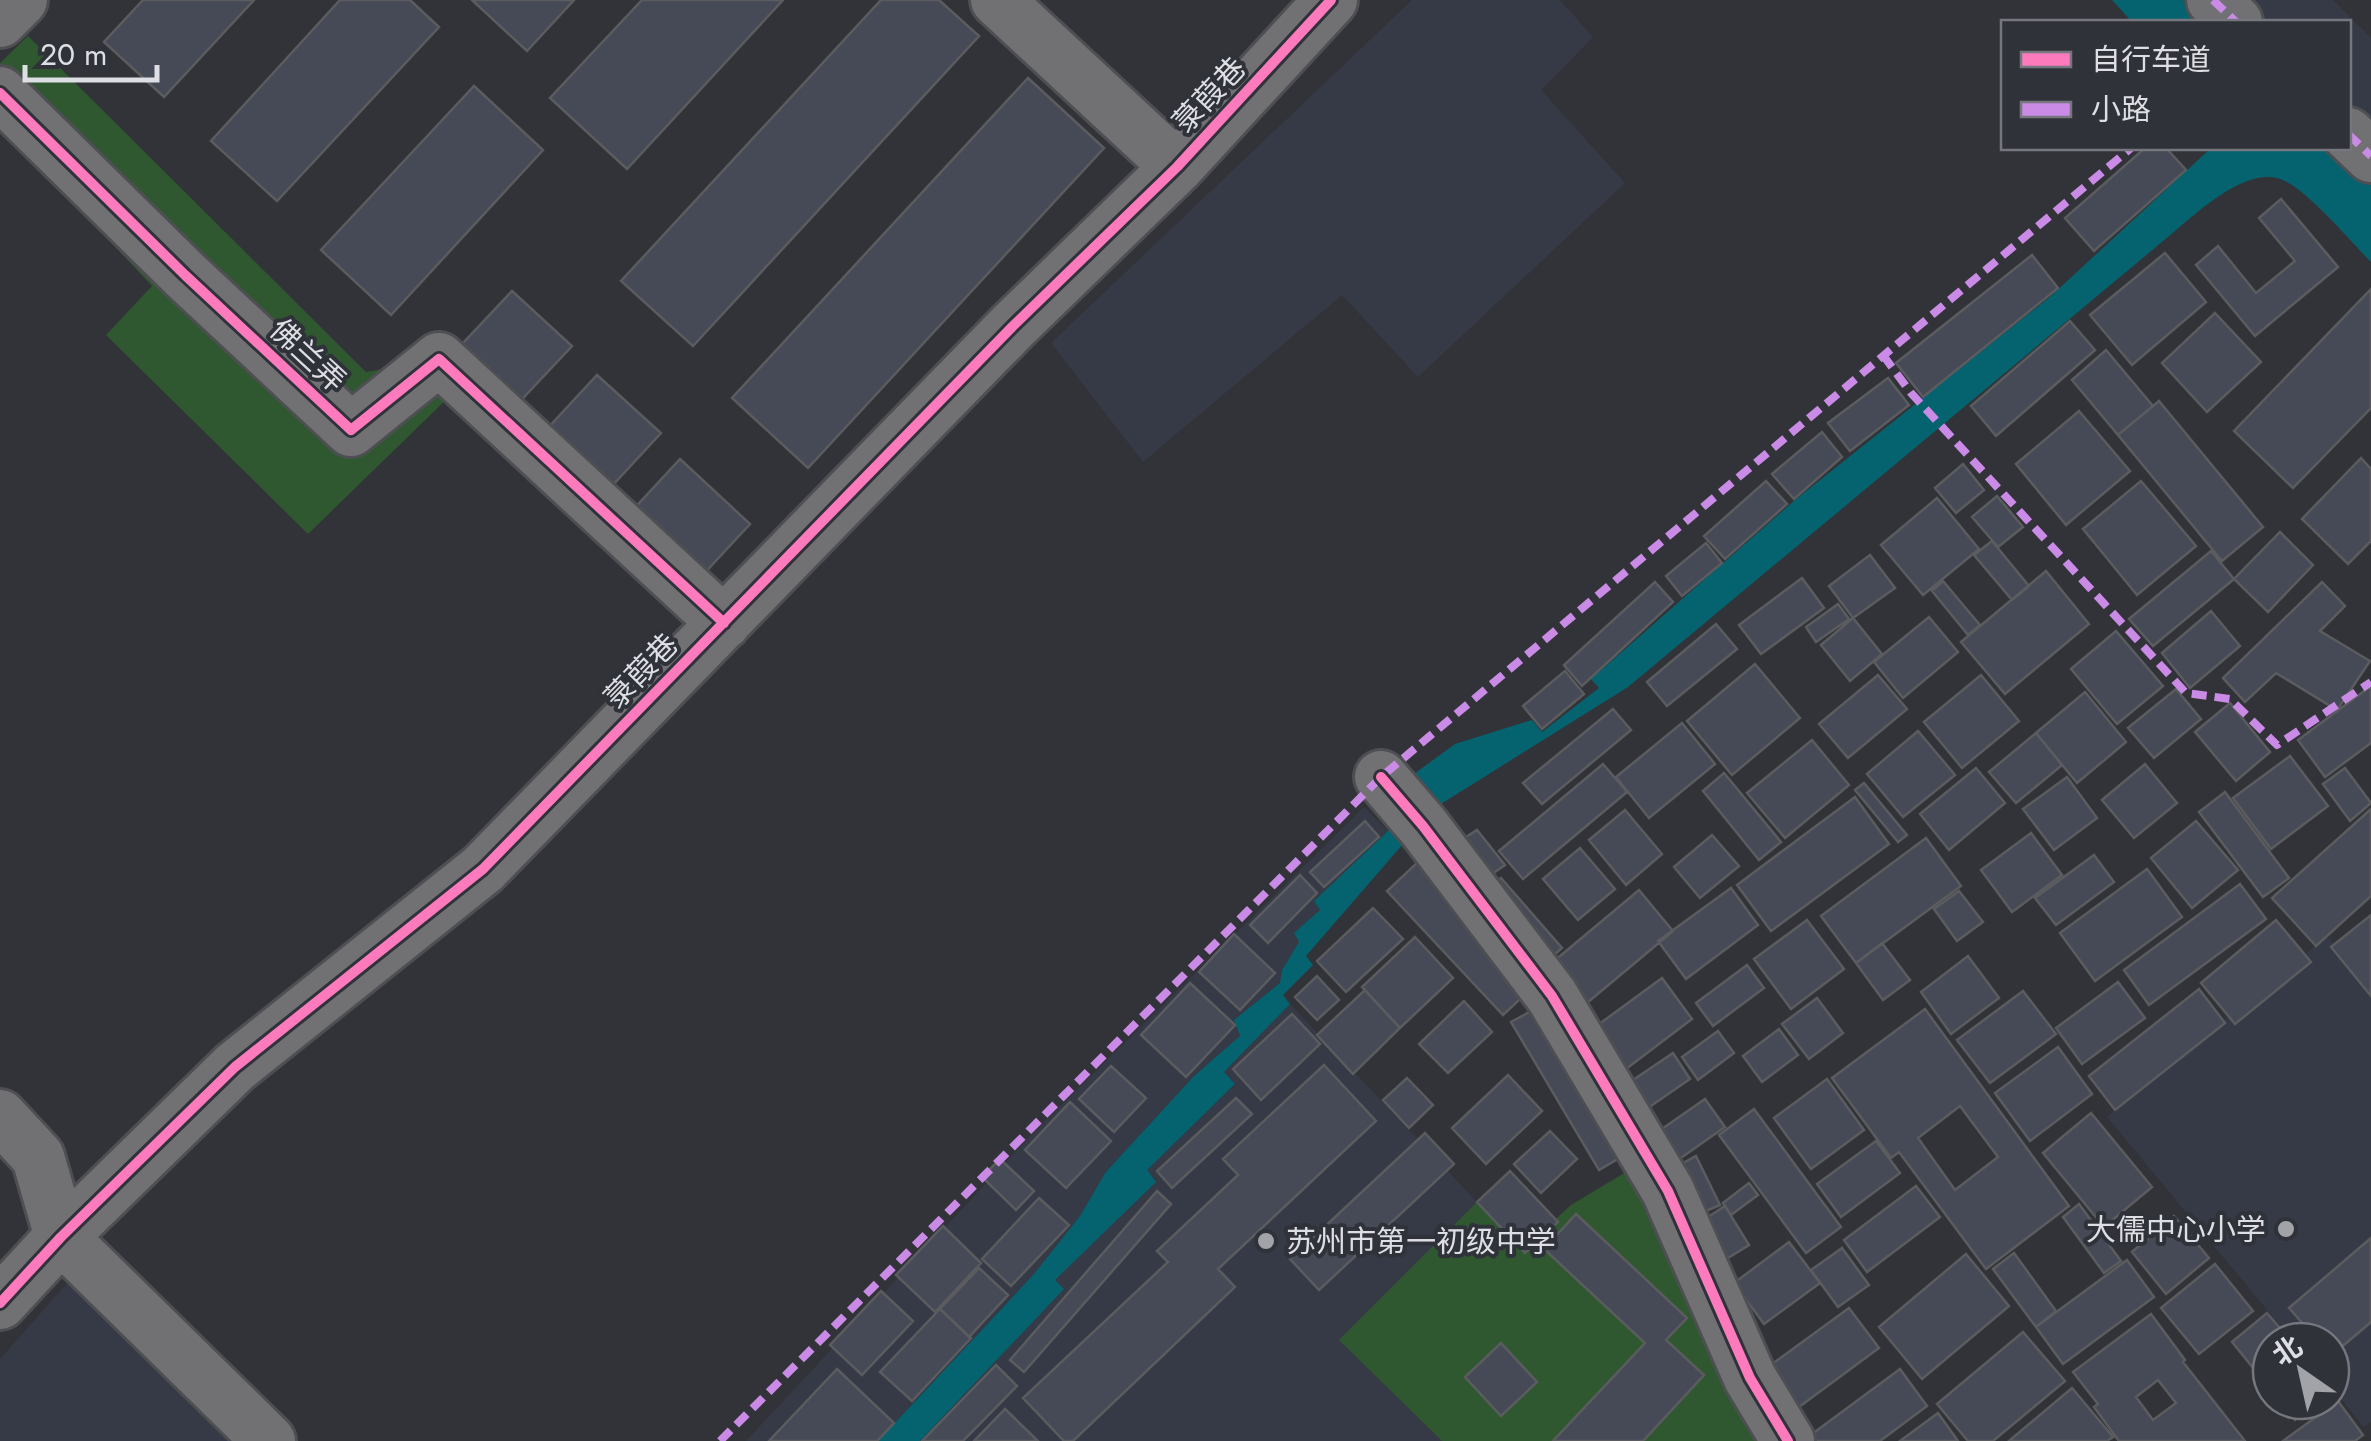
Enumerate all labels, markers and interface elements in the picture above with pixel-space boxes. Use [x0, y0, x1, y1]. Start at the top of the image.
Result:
scale bar [25, 20, 158, 82]
legend [2001, 20, 2351, 150]
text: 20 m [40, 33, 107, 76]
text: 自行车道 [2091, 38, 2211, 81]
street label: 菉葭巷 [1163, 47, 1255, 143]
text: 小路 [2091, 88, 2151, 131]
street label: 佛兰弄 [260, 309, 356, 401]
street label: 菉葭巷 [594, 624, 688, 718]
place label: 大儒中心小学 [2086, 1208, 2266, 1251]
marker: 大儒中心小学 [2275, 1218, 2297, 1240]
place label: 苏州市第一初级中学 [1286, 1220, 1556, 1263]
marker: 苏州市第一初级中学 [1255, 1230, 1277, 1252]
north arrow [2251, 1321, 2351, 1421]
text: 北 [2264, 1326, 2310, 1376]

